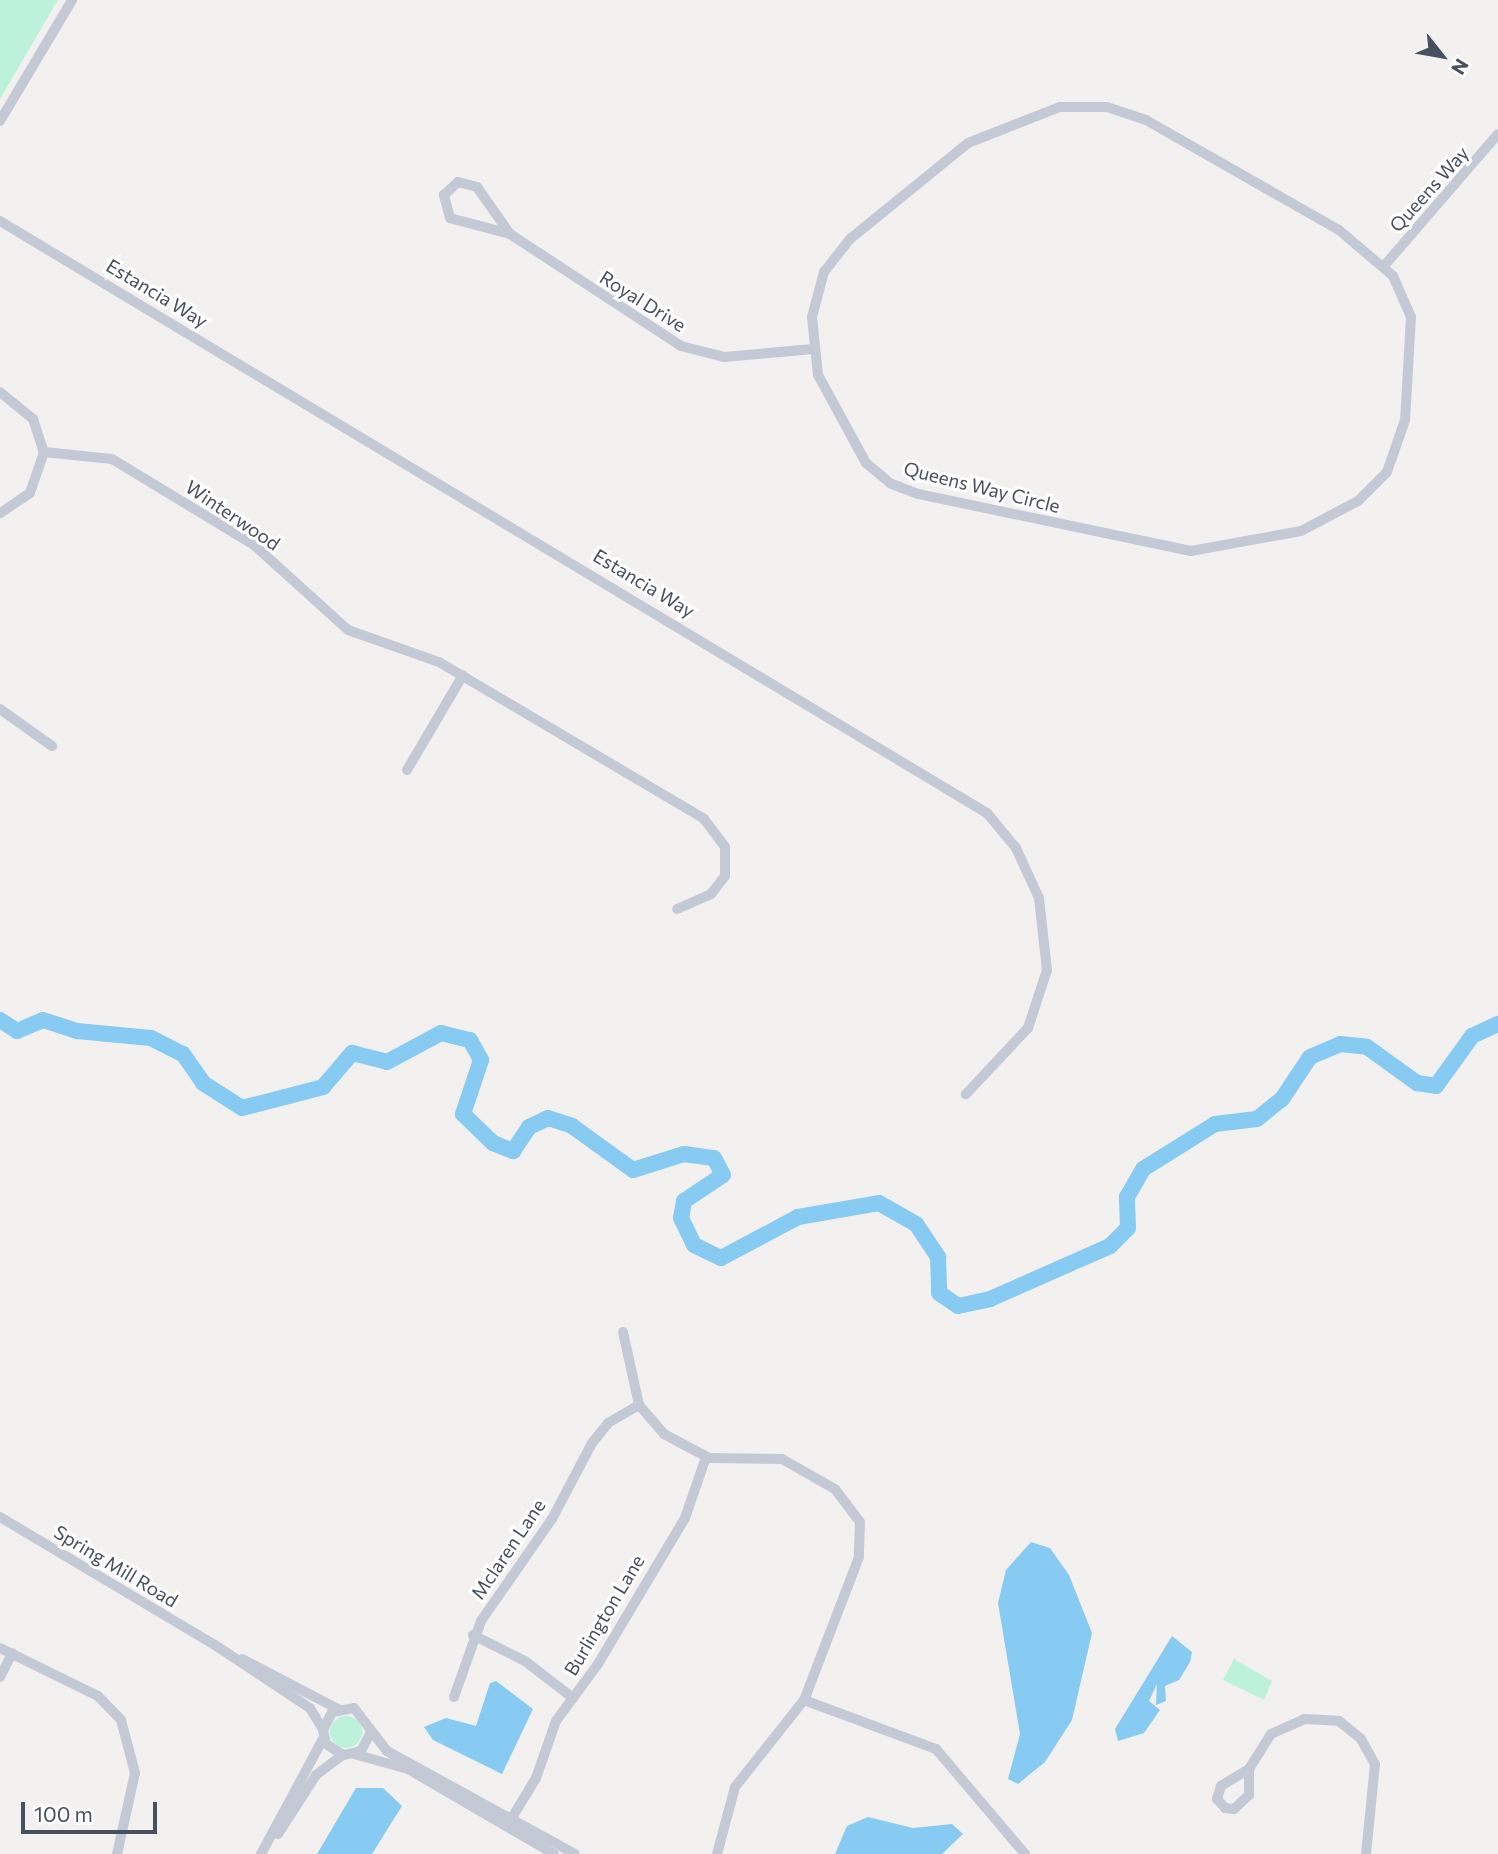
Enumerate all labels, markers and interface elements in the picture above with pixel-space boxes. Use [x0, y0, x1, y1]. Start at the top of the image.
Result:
north arrow [1407, 21, 1477, 91]
text: N [1447, 55, 1474, 79]
street label: Queens Way [1385, 142, 1473, 236]
street label: Estancia Way [102, 254, 212, 332]
street label: Royal Drive [596, 266, 690, 336]
street label: Queens Way Circle [901, 457, 1063, 517]
street label: Winterwood [181, 475, 285, 555]
street label: Estancia Way [589, 544, 699, 622]
street label: Mclaren Lane [466, 1495, 550, 1603]
street label: Spring Mill Road [50, 1520, 182, 1612]
street label: Burlington Lane [559, 1551, 649, 1679]
scale bar [24, 1787, 161, 1831]
text: 100 m [34, 1801, 93, 1826]

